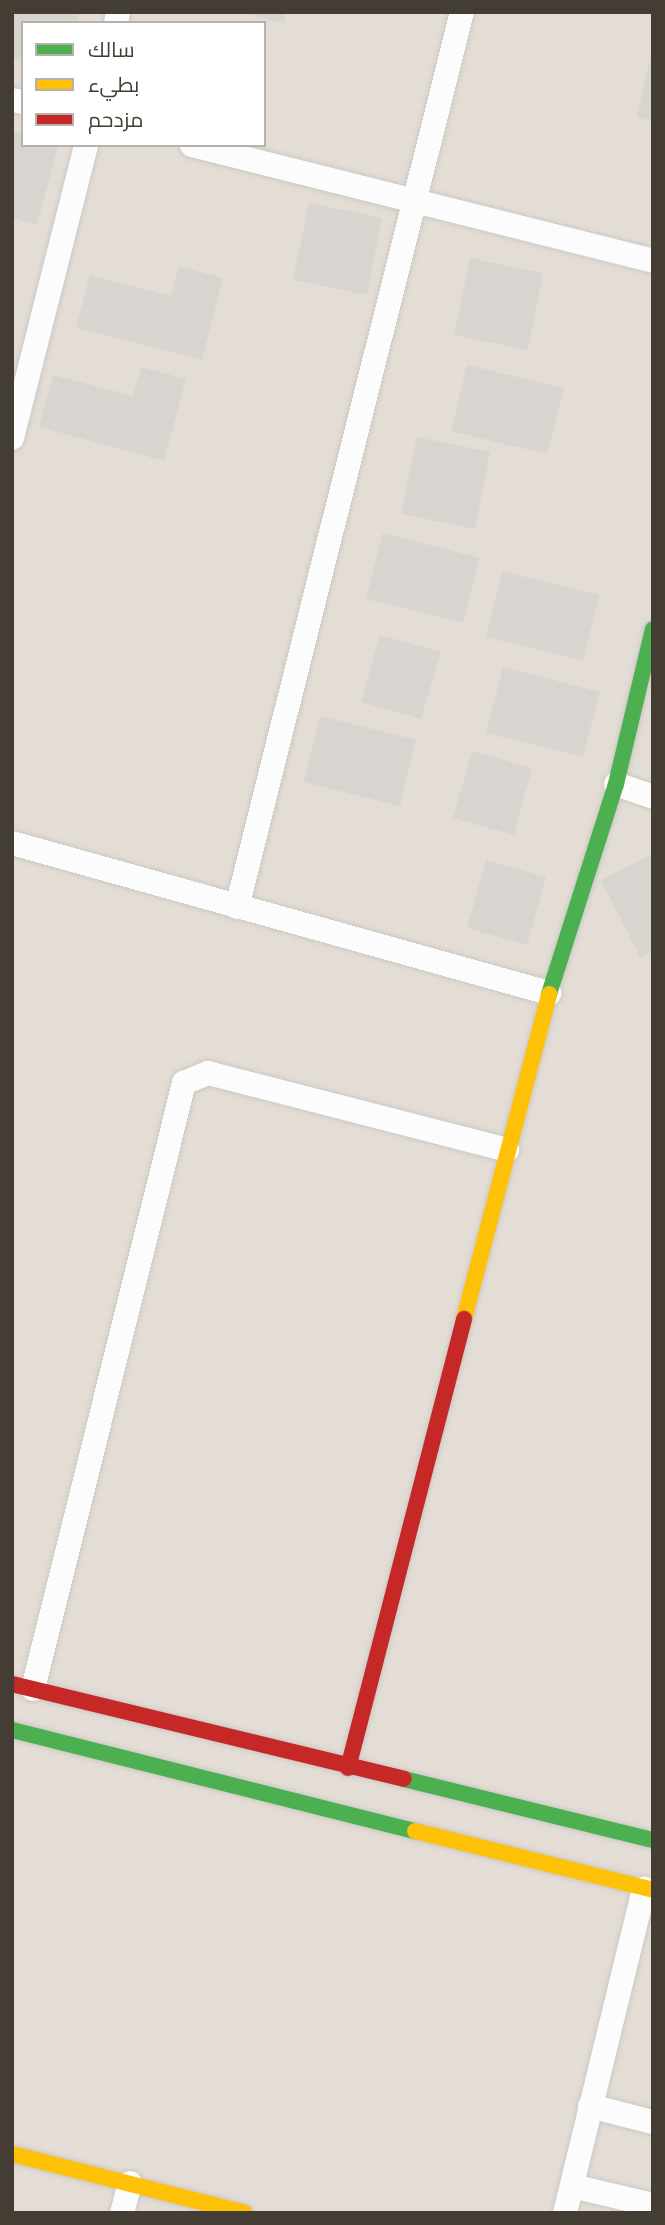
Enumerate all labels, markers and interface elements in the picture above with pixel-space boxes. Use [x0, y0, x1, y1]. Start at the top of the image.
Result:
legend [21, 21, 266, 147]
text: سالك [88, 37, 135, 63]
text: بطيء [88, 72, 139, 98]
text: مزدحم [88, 107, 143, 133]

